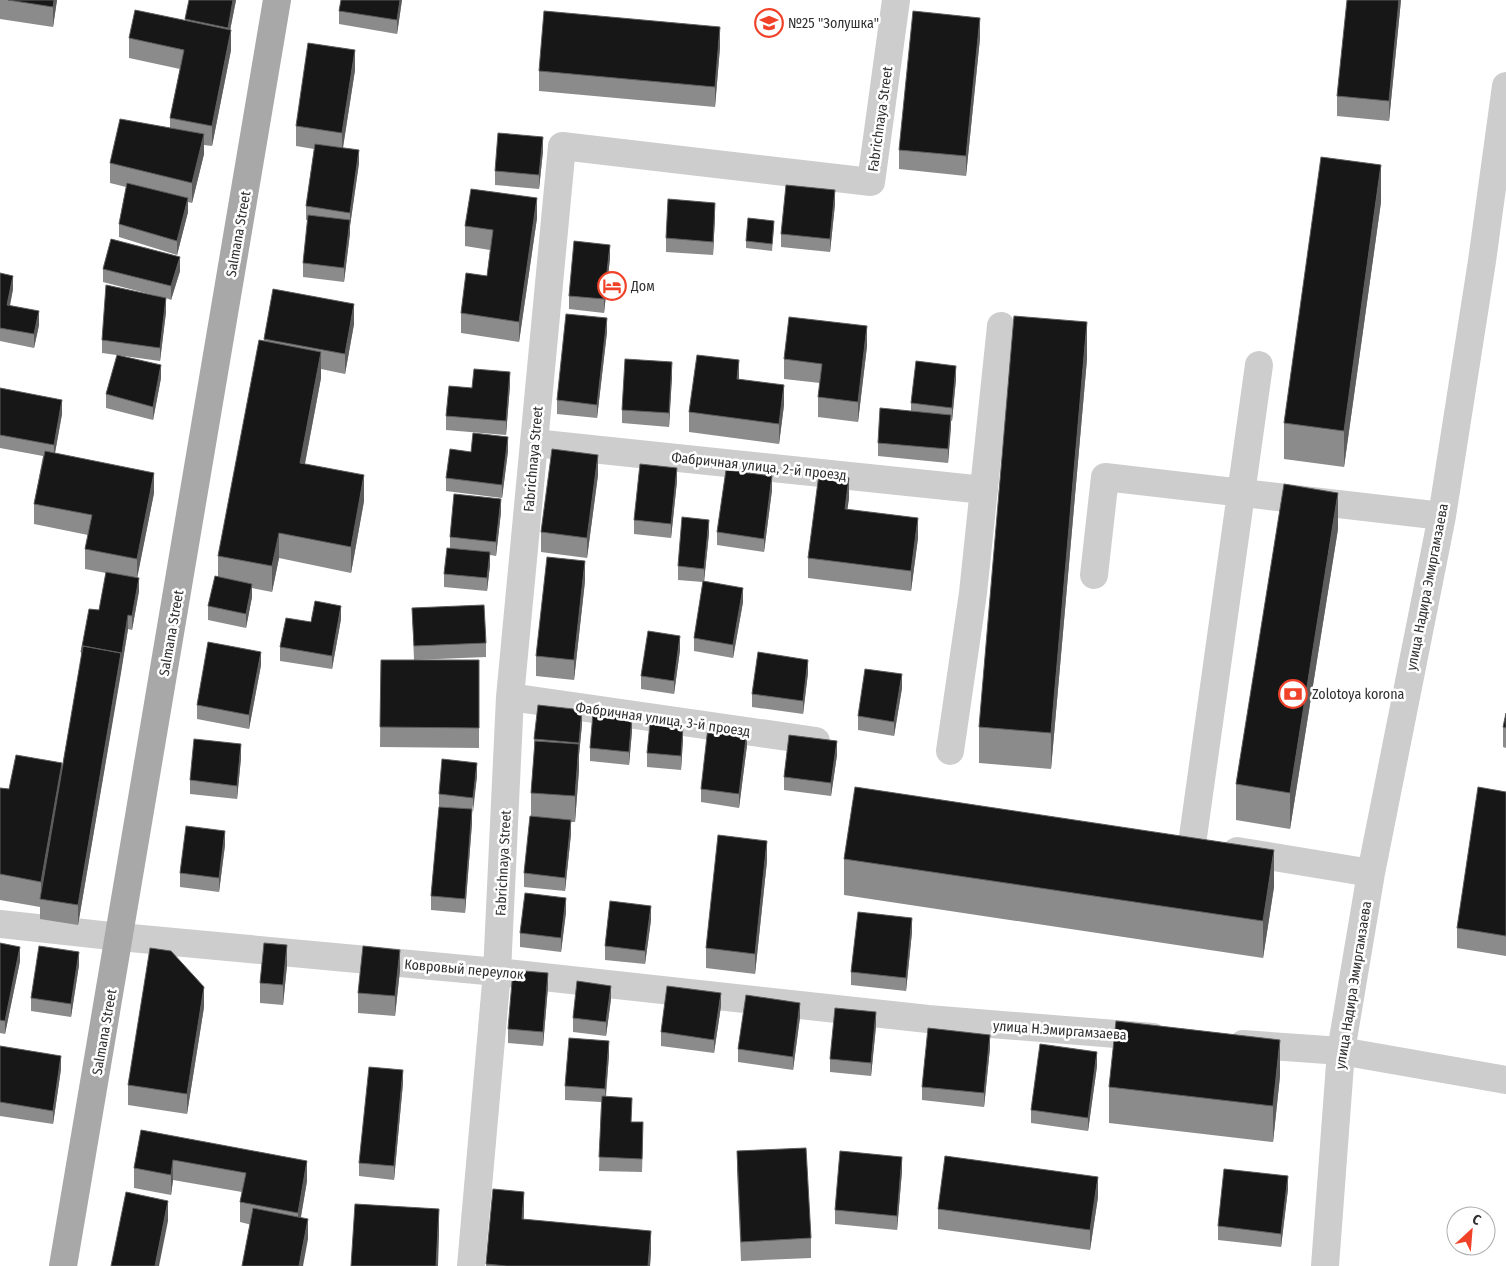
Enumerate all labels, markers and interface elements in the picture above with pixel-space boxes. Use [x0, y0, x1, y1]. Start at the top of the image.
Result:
school or university icon: №25 "Золушка" [754, 8, 784, 38]
place label: №25 "Золушка" [788, 15, 879, 32]
street label: Fabrichnaya Street [865, 65, 896, 173]
street label: Salmana Street [223, 189, 254, 278]
hotel icon: Дом [597, 271, 627, 301]
place label: Дом [630, 278, 655, 295]
street label: Fabrichnaya Street [520, 405, 547, 513]
street label: Фабричная улица, 2-й проезд [670, 449, 847, 484]
street label: улица Надира Эмиргамзаева [1403, 502, 1452, 672]
street label: Salmana Street [156, 588, 187, 677]
bank icon: Zolotoya korona [1278, 679, 1308, 709]
place label: Zolotoya korona [1312, 686, 1405, 703]
street label: Фабричная улица, 3-й проезд [574, 699, 751, 740]
street label: Fabrichnaya Street [492, 809, 515, 916]
street label: улица Надира Эмиргамзаева [1332, 900, 1375, 1070]
street label: Ковровый переулок [404, 956, 525, 983]
street label: Salmana Street [89, 987, 120, 1076]
street label: улица Н.Эмиргамзаева [993, 1017, 1128, 1044]
north arrow [1446, 1206, 1496, 1256]
text: С [1469, 1211, 1484, 1229]

